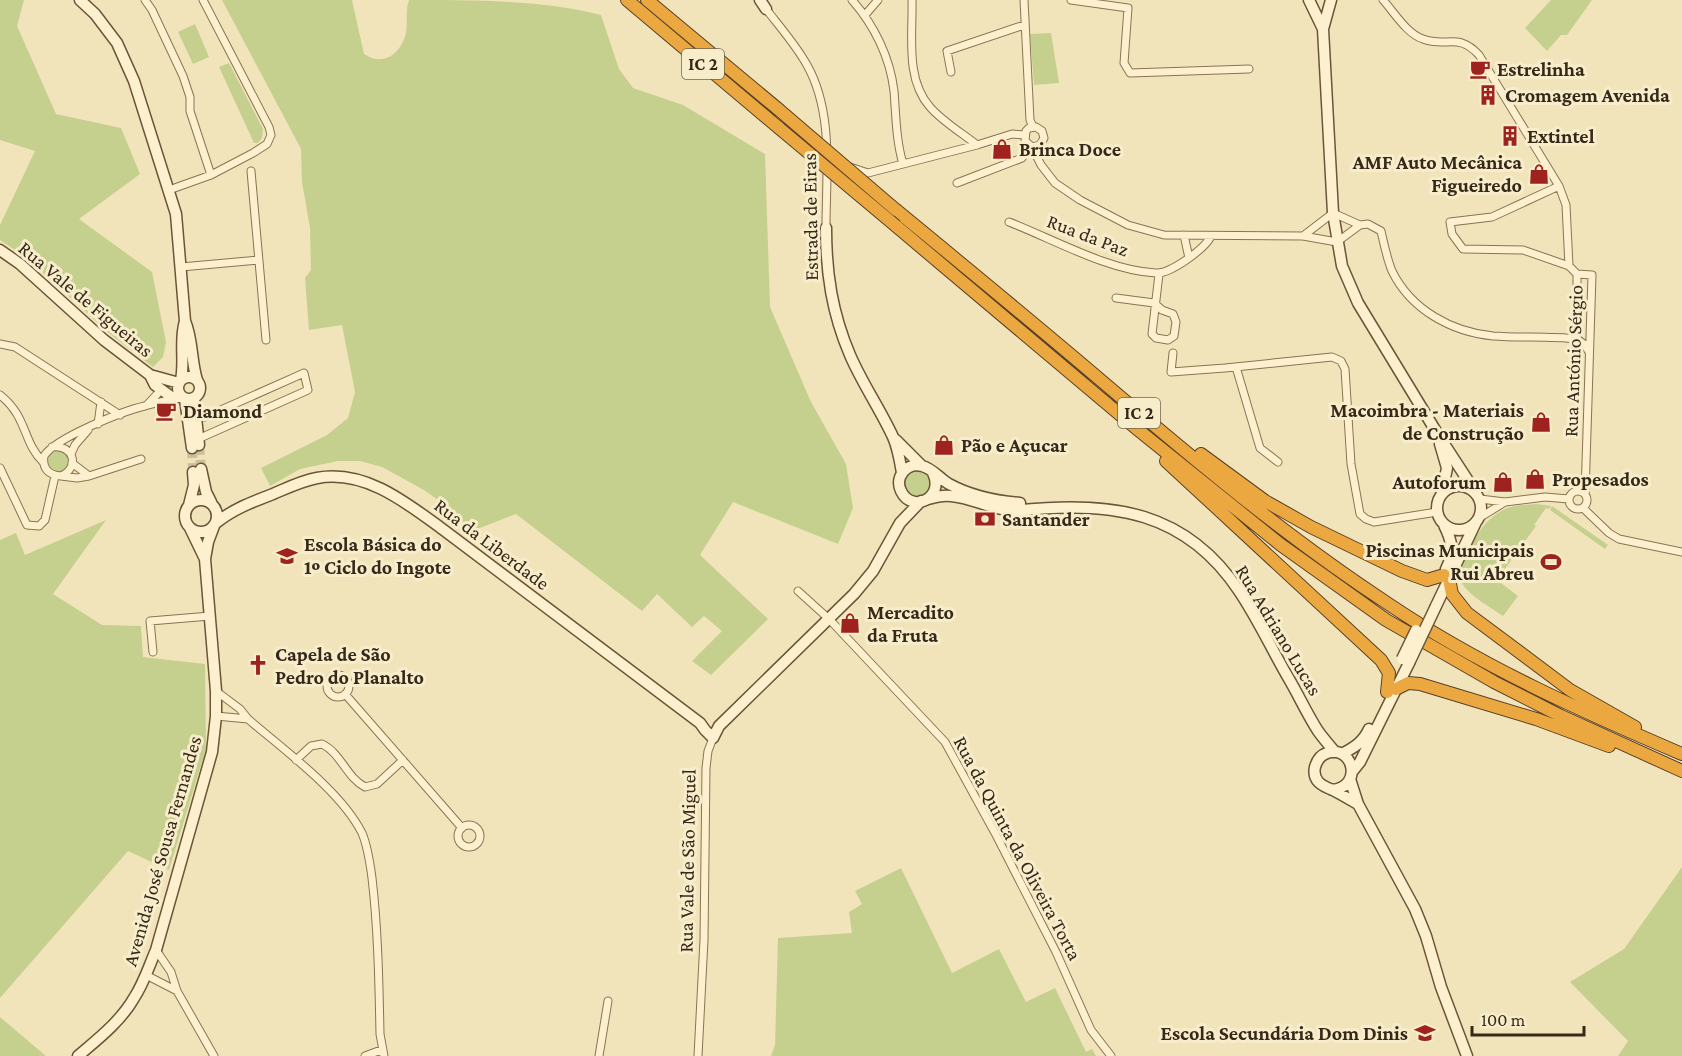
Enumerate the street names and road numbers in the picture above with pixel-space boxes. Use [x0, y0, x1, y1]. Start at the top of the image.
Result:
road number: IC 2 [682, 49, 724, 79]
street label: Estrada de Eiras [798, 153, 822, 281]
street label: Rua da Paz [1044, 209, 1132, 261]
street label: Rua Vale de Figueiras [14, 237, 158, 362]
street label: Rua António Sérgio [1559, 284, 1588, 438]
road number: IC 2 [1118, 398, 1160, 428]
street label: Rua da Liberdade [430, 494, 554, 594]
street label: Rua Adriano Lucas [1231, 561, 1327, 699]
street label: Rua da Quinta da Oliveira Torta [949, 732, 1087, 964]
street label: Avenida José Sousa Fernandes [119, 733, 206, 969]
street label: Rua Vale de São Miguel [674, 769, 701, 953]

